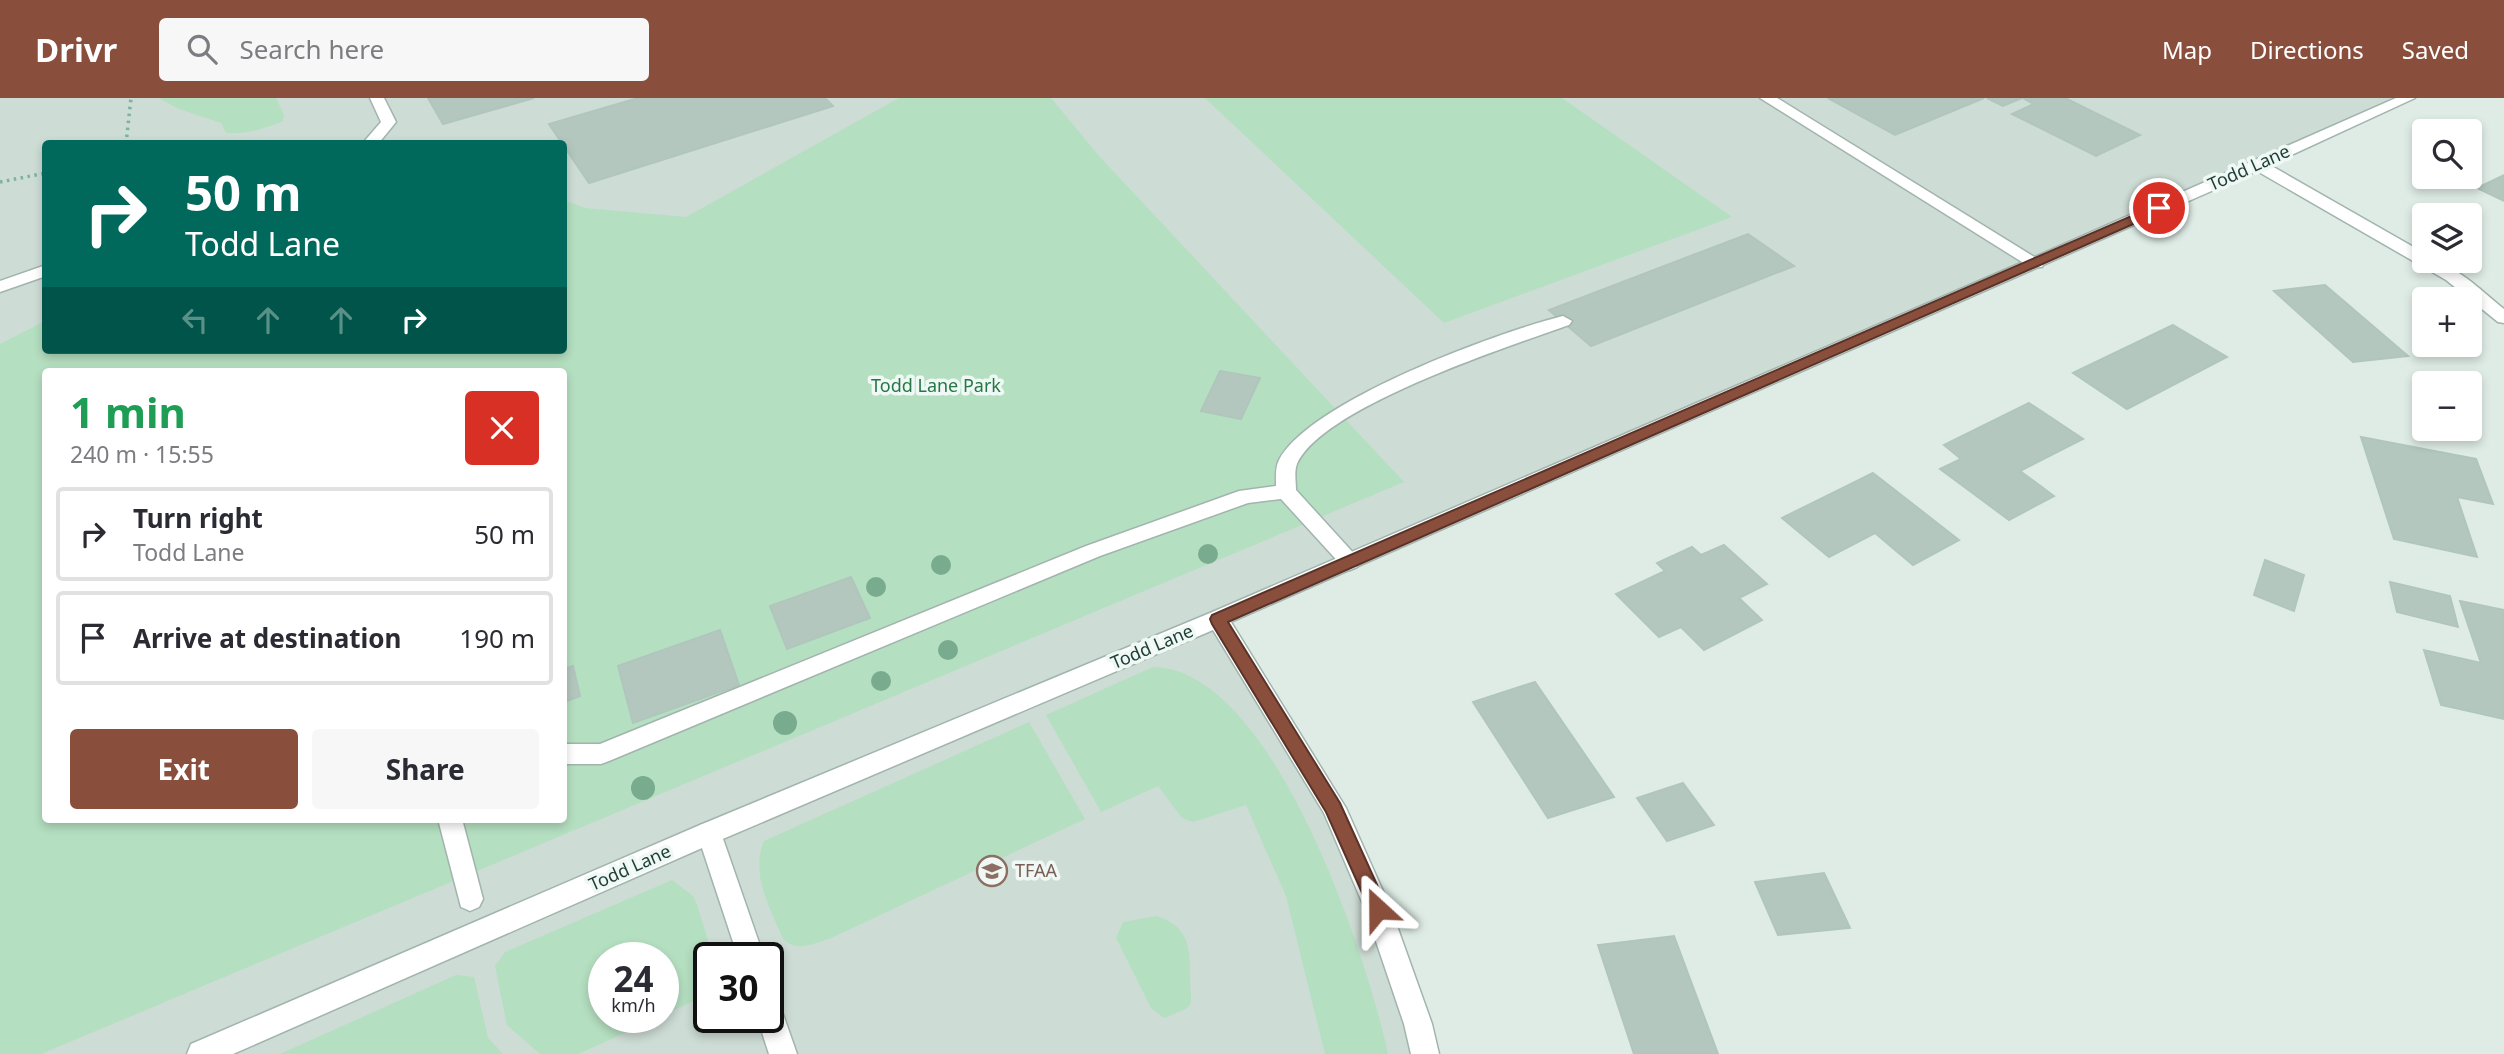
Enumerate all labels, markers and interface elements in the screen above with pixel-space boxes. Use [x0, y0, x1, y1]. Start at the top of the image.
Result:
search box [159, 18, 649, 81]
text: Drivr [35, 27, 117, 72]
icon: search [183, 30, 221, 68]
text: Search here [239, 31, 384, 67]
text: Map [2162, 33, 2212, 66]
text: Directions [2250, 33, 2364, 66]
text: Saved [2402, 33, 2469, 66]
map controls [2412, 119, 2482, 441]
button: search [2412, 119, 2482, 189]
street label: Todd Lane [2204, 138, 2293, 196]
text: 50 m [185, 159, 302, 225]
icon: right [70, 168, 161, 259]
pin [2129, 178, 2189, 238]
icon: arrive [2140, 189, 2178, 227]
button: layers [2412, 203, 2482, 273]
text: Todd Lane [185, 222, 340, 265]
button: + [2412, 287, 2482, 357]
icon: left [176, 301, 214, 339]
icon: ahead [249, 301, 287, 339]
icon: ahead [322, 301, 360, 339]
icon: right [395, 301, 433, 339]
button: − [2412, 371, 2482, 441]
park label: Todd Lane Park [871, 373, 1001, 397]
text: 1 min [70, 383, 186, 440]
button: close [465, 391, 539, 465]
text: 240 m · 15:55 [70, 438, 214, 470]
text: Turn right [133, 500, 263, 536]
icon: right [74, 515, 112, 553]
text: 50 m [474, 516, 535, 552]
text: Todd Lane [133, 536, 245, 568]
street label: Todd Lane [1107, 618, 1196, 674]
icon: arrive [74, 619, 112, 657]
text: Arrive at destination [133, 620, 402, 656]
text: 190 m [459, 620, 535, 656]
button: Exit [70, 729, 298, 809]
button: Share [312, 729, 539, 809]
street label: Todd Lane [585, 838, 674, 896]
school or university icon: TFAA [975, 854, 1009, 888]
place label: TFAA [1015, 858, 1057, 882]
position arrow [1341, 872, 1415, 946]
speed limit sign: 30 [693, 942, 784, 1033]
text: 24 [613, 955, 654, 1002]
text: km/h [611, 993, 656, 1017]

